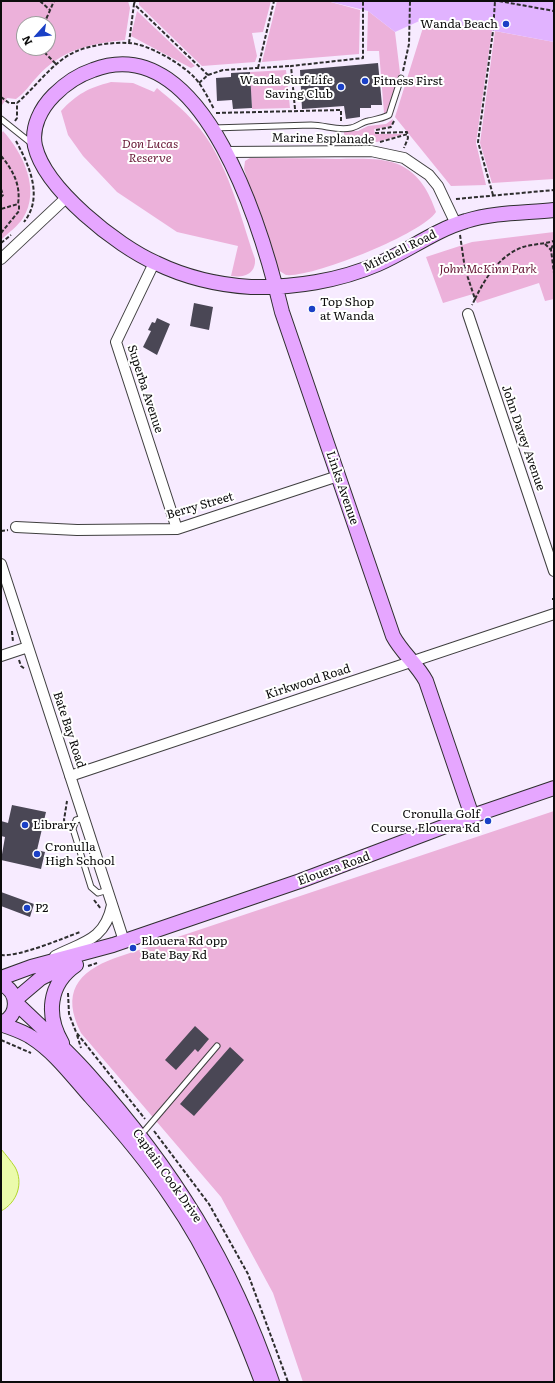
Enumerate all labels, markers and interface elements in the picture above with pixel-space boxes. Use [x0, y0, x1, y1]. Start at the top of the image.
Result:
north arrow [16, 16, 56, 56]
place label: Wanda Beach [420, 17, 498, 31]
marker: Wanda Beach [501, 19, 511, 29]
text: N [17, 33, 35, 49]
place label: Wanda Surf Life Saving Club [240, 73, 333, 101]
place label: Fitness First [373, 74, 443, 88]
marker: Fitness First [360, 76, 370, 86]
marker: Wanda Surf Life Saving Club [336, 82, 346, 92]
street label: Marine Esplanade [271, 131, 375, 147]
park label: Don Lucas Reserve [122, 137, 178, 165]
street label: Mitchell Road [361, 227, 439, 275]
park label: John McKinn Park [439, 262, 537, 276]
place label: Top Shop at Wanda [320, 295, 374, 323]
marker: Top Shop at Wanda [307, 304, 317, 314]
street label: Superba Avenue [124, 343, 166, 435]
street label: John Davey Avenue [498, 383, 548, 493]
street label: Links Avenue [323, 449, 361, 527]
street label: Berry Street [165, 490, 235, 522]
street label: Kirkwood Road [264, 661, 352, 703]
street label: Bate Bay Road [50, 690, 88, 770]
place label: Cronulla Golf Course, Elouera Rd [371, 807, 480, 835]
marker: Cronulla Golf Course, Elouera Rd [483, 816, 493, 826]
place label: Library [33, 818, 76, 832]
marker: Library [20, 820, 30, 830]
place label: Cronulla High School [45, 840, 115, 868]
marker: Cronulla High School [32, 849, 42, 859]
street label: Elouera Road [296, 849, 372, 889]
place label: P2 [35, 901, 48, 915]
marker: P2 [22, 903, 32, 913]
place label: Elouera Rd opp Bate Bay Rd [141, 934, 227, 962]
marker: Elouera Rd opp Bate Bay Rd [128, 943, 138, 953]
street label: Captain Cook Drive [129, 1126, 205, 1226]

